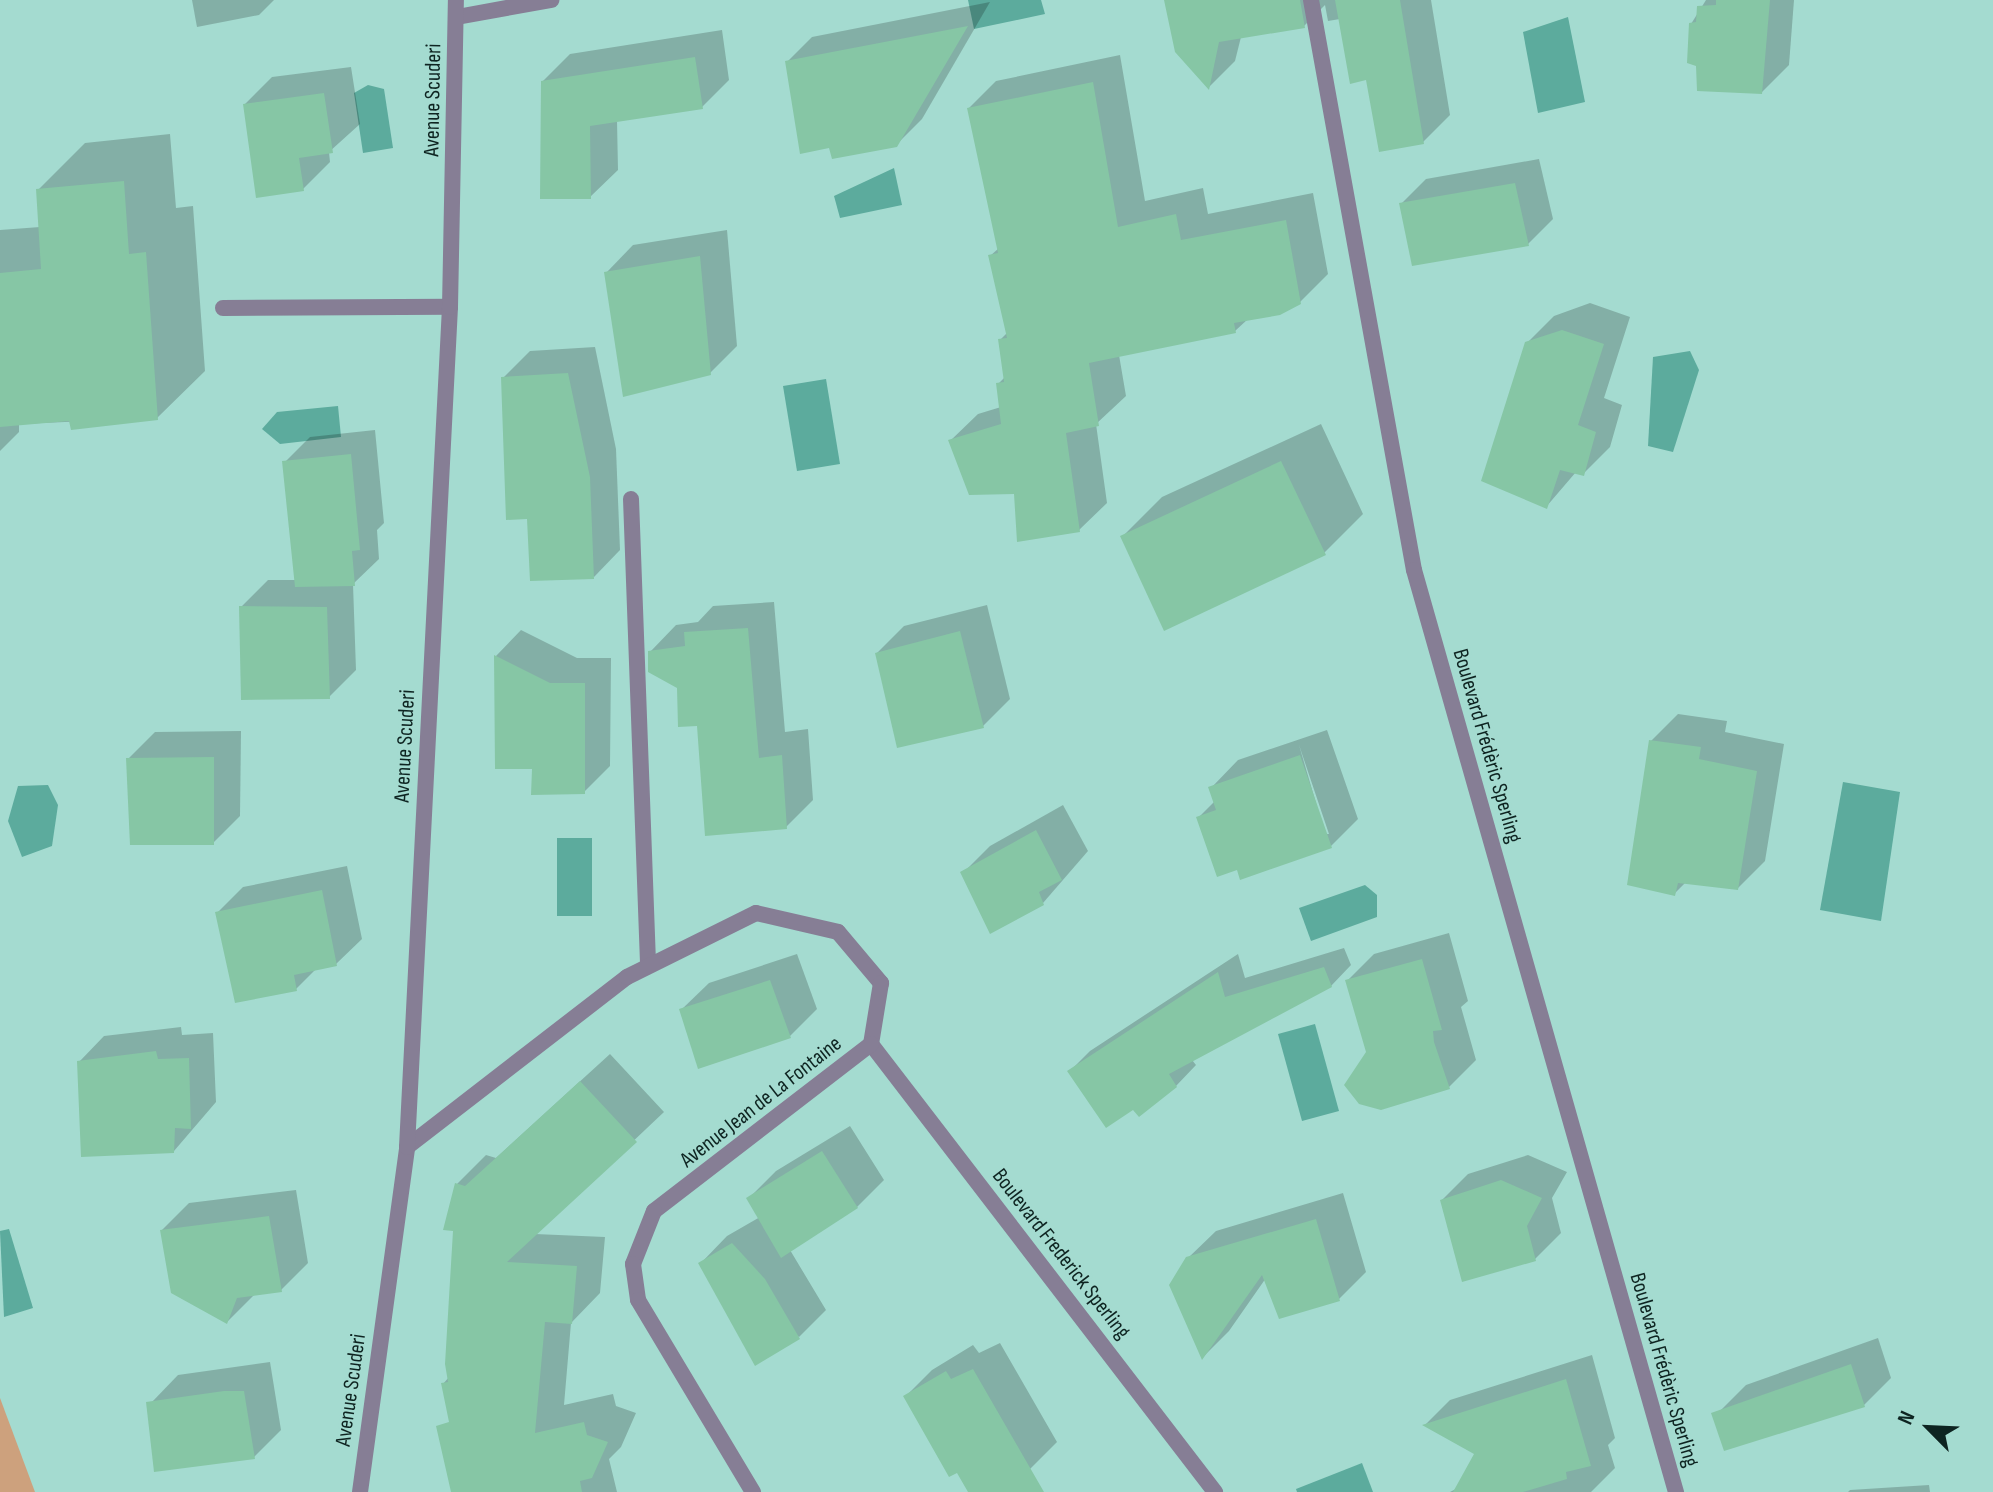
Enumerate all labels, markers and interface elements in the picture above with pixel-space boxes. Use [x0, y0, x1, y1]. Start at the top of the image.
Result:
street label: Avenue Scuderi [419, 43, 447, 157]
street label: Boulevard Frédèric Sperling [1447, 646, 1527, 846]
street label: Avenue Scuderi [389, 689, 421, 803]
street label: Avenue Jean de La Fontaine [675, 1031, 847, 1173]
street label: Boulevard Frederick Sperling [986, 1164, 1136, 1344]
street label: Boulevard Frédèric Sperling [1624, 1270, 1704, 1470]
street label: Avenue Scuderi [330, 1332, 372, 1448]
north arrow [1889, 1388, 1969, 1468]
text: N [1892, 1407, 1921, 1429]

